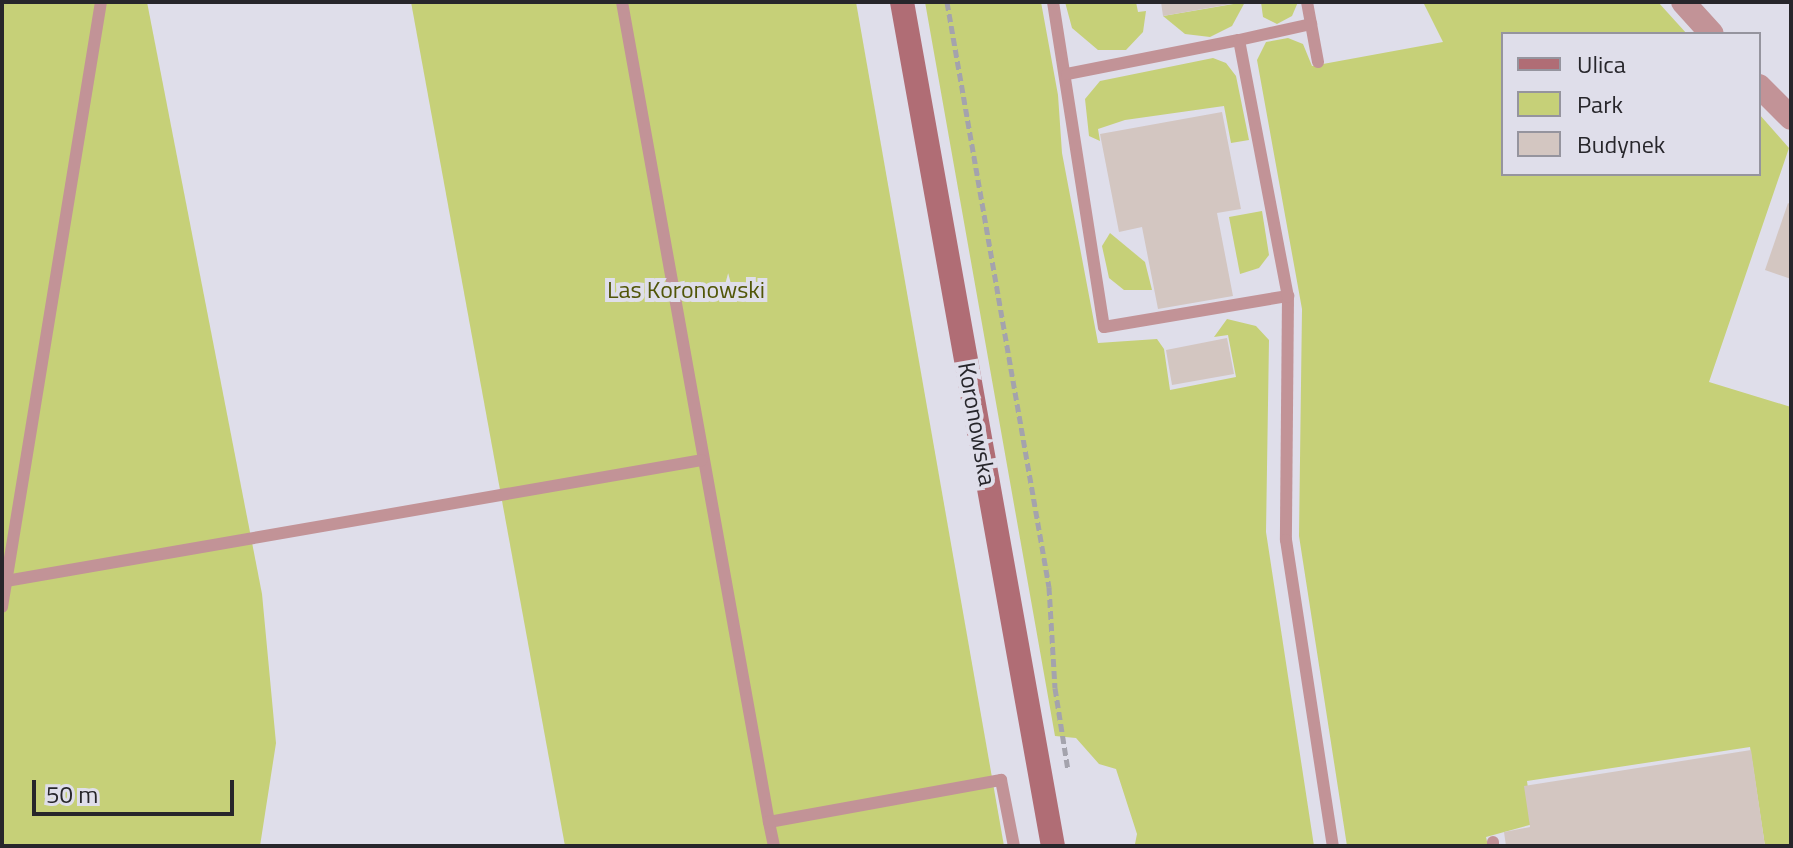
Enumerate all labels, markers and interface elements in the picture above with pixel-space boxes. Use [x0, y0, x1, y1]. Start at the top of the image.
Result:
legend [1501, 32, 1761, 176]
text: Ulica [1577, 46, 1626, 82]
text: Park [1577, 86, 1623, 122]
text: Budynek [1577, 126, 1665, 162]
park label: Las Koronowski [607, 276, 765, 304]
street label: Koronowska [952, 360, 1002, 488]
scale bar [36, 764, 238, 814]
text: 50 m [46, 776, 98, 812]

